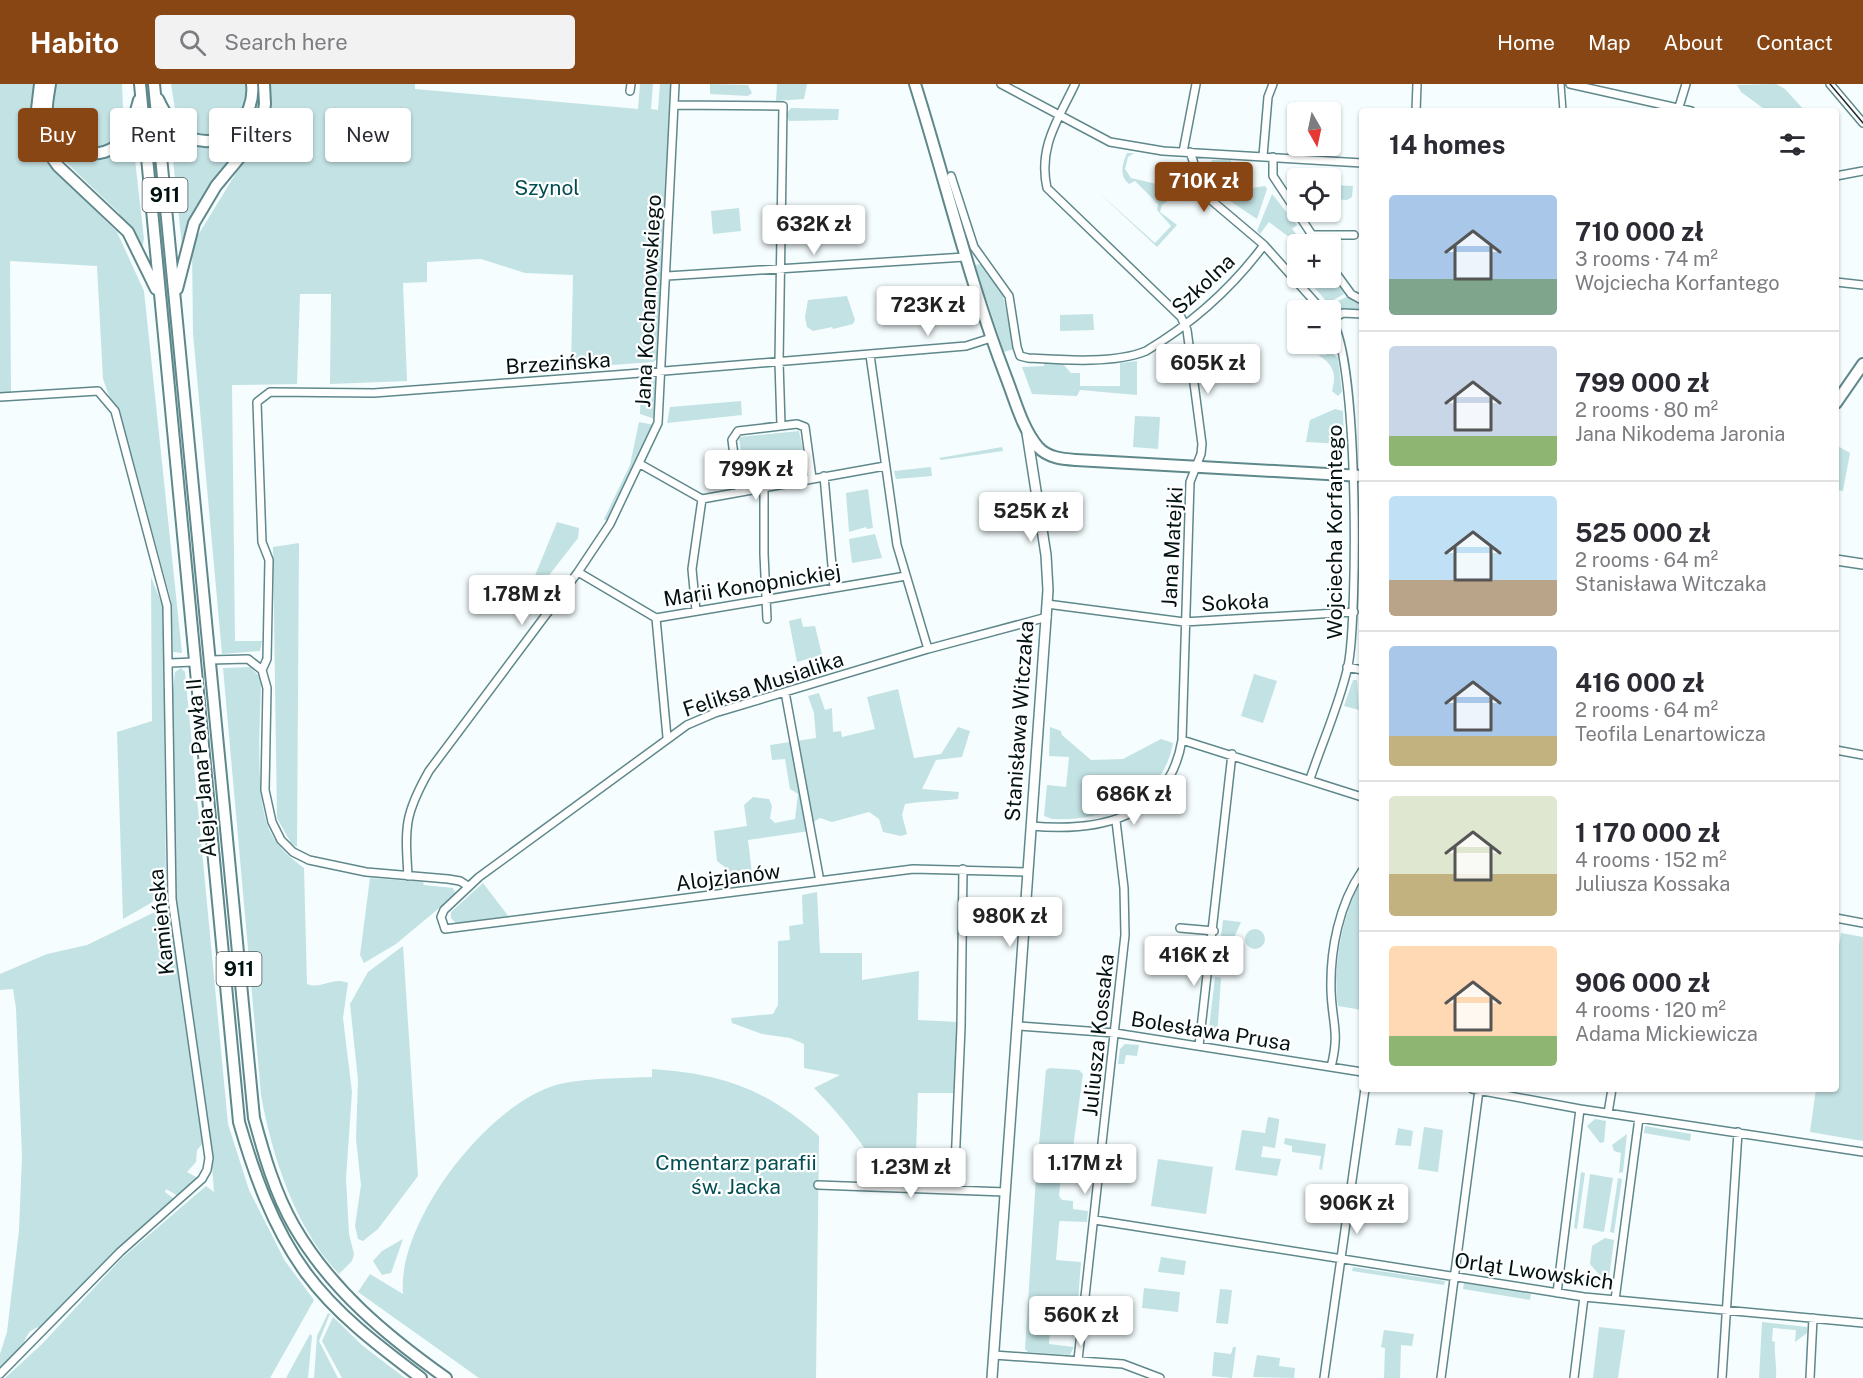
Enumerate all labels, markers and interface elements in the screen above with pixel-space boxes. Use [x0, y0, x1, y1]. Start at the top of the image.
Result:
search box [155, 15, 575, 69]
text: Habito [30, 26, 119, 59]
icon: search [176, 26, 209, 59]
text: Search here [224, 29, 348, 55]
text: Home [1497, 30, 1555, 55]
text: Map [1588, 30, 1631, 55]
text: About [1664, 30, 1723, 55]
text: Contact [1756, 30, 1833, 55]
north arrow [1287, 102, 1341, 156]
map controls [1287, 102, 1341, 354]
chip: Buy [18, 108, 98, 162]
chip: Rent [110, 108, 197, 162]
chip: Filters [209, 108, 313, 162]
chip: New [325, 108, 411, 162]
icon: filters [1776, 128, 1809, 161]
text: 14 homes [1389, 129, 1505, 160]
pin: 710K zł [1149, 162, 1259, 213]
button: locate [1287, 168, 1341, 222]
text: 710K zł [1169, 169, 1239, 193]
park label: Szynol [514, 175, 580, 200]
road number: 911 [142, 178, 188, 212]
street label: Jana Kochanowskiego [630, 194, 666, 408]
pin: 632K zł [759, 205, 869, 256]
text: 632K zł [776, 212, 852, 236]
text: 710 000 zł [1575, 216, 1704, 247]
icon: home [1437, 219, 1509, 291]
button: + [1287, 234, 1341, 288]
text: 3 rooms · 74 m² [1575, 247, 1718, 271]
street label: Szkolna [1166, 249, 1240, 319]
text: Wojciecha Korfantego [1575, 271, 1780, 295]
pin: 723K zł [873, 286, 983, 337]
text: 723K zł [891, 293, 965, 317]
button: − [1287, 300, 1341, 354]
pin: 605K zł [1153, 344, 1263, 395]
street label: Brzezińska [505, 347, 611, 379]
text: 605K zł [1170, 351, 1246, 375]
text: 799 000 zł [1575, 367, 1710, 398]
icon: home [1437, 370, 1509, 442]
text: 2 rooms · 80 m² [1575, 398, 1718, 422]
text: Jana Nikodema Jaronia [1575, 422, 1785, 446]
street label: Wojciecha Korfantego [1322, 425, 1347, 639]
pin: 799K zł [701, 450, 811, 501]
text: 799K zł [719, 457, 793, 481]
street label: Jana Matejki [1156, 486, 1188, 608]
pin: 525K zł [976, 492, 1086, 543]
text: 525K zł [993, 499, 1069, 523]
text: 525 000 zł [1575, 517, 1711, 548]
icon: home [1437, 520, 1509, 592]
text: 2 rooms · 64 m² [1575, 548, 1718, 572]
street label: Marii Konopnickiej [662, 559, 842, 611]
text: Stanisława Witczaka [1575, 572, 1767, 596]
pin: 1.78M zł [460, 575, 584, 626]
text: 1.78M zł [483, 582, 561, 606]
street label: Sokoła [1200, 588, 1270, 616]
street label: Stanisława Witczaka [1000, 620, 1038, 822]
street label: Feliksa Musialika [679, 646, 847, 722]
text: 416 000 zł [1575, 667, 1705, 698]
icon: home [1437, 670, 1509, 742]
street label: Aleja Jana Pawła II [181, 677, 221, 859]
text: 2 rooms · 64 m² [1575, 698, 1718, 722]
text: Teofila Lenartowicza [1575, 722, 1766, 746]
pin: 686K zł [1079, 775, 1189, 826]
text: 686K zł [1096, 782, 1172, 806]
text: 1 170 000 zł [1575, 817, 1720, 848]
icon: home [1437, 820, 1509, 892]
text: 4 rooms · 152 m² [1575, 848, 1727, 872]
street label: Alojzjanów [674, 858, 782, 896]
street label: Kamieńska [143, 868, 179, 976]
text: Juliusza Kossaka [1575, 872, 1730, 896]
pin: 980K zł [955, 897, 1065, 948]
text: 980K zł [972, 904, 1048, 928]
pin: 416K zł [1139, 936, 1249, 987]
text: 416K zł [1158, 943, 1230, 967]
road number: 911 [216, 952, 262, 986]
street label: Juliusza Kossaka [1077, 953, 1119, 1117]
text: 906 000 zł [1575, 967, 1710, 998]
icon: home [1437, 970, 1509, 1042]
text: 4 rooms · 120 m² [1575, 998, 1726, 1022]
street label: Bolesława Prusa [1129, 1006, 1293, 1056]
text: Adama Mickiewicza [1575, 1022, 1758, 1046]
pin: 1.17M zł [1023, 1144, 1147, 1195]
pin: 1.23M zł [849, 1148, 973, 1199]
park label: Cmentarz parafii św. Jacka [655, 1150, 817, 1199]
text: 1.17M zł [1047, 1151, 1123, 1175]
text: 1.23M zł [871, 1155, 951, 1179]
pin: 906K zł [1302, 1184, 1412, 1235]
text: 906K zł [1319, 1191, 1395, 1215]
street label: Orląt Lwowskich [1453, 1247, 1615, 1295]
pin: 560K zł [1026, 1296, 1136, 1347]
text: 560K zł [1043, 1303, 1119, 1327]

